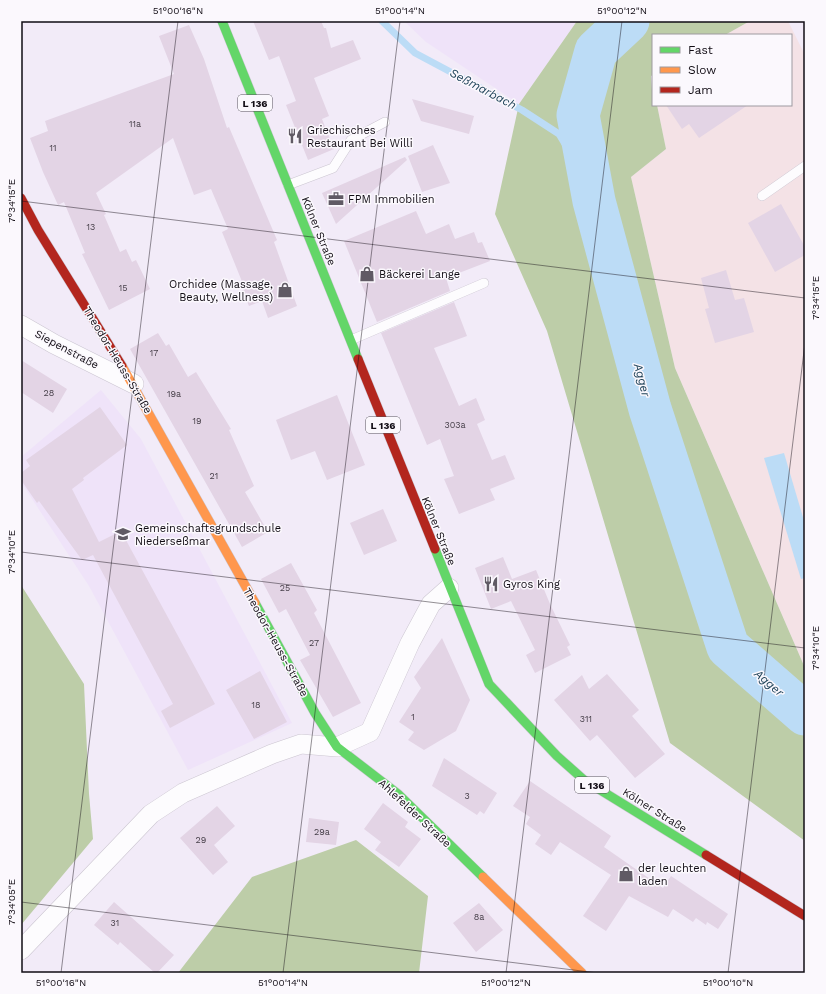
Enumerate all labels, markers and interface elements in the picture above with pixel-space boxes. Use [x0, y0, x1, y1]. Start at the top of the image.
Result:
text: 51°00'16"N [153, 5, 203, 16]
text: 51°00'14"N [375, 5, 425, 16]
text: 51°00'12"N [597, 5, 647, 16]
legend [652, 34, 792, 106]
text: Fast [688, 43, 713, 57]
text: Slow [688, 63, 716, 77]
water label: Seßmarbach [447, 66, 519, 112]
text: Jam [688, 83, 713, 97]
road number: L 136 [238, 95, 272, 111]
house number: 11a [129, 119, 141, 129]
place label: Griechisches Restaurant Bei Willi [307, 124, 413, 150]
restaurant icon: Griechisches Restaurant Bei Willi [286, 127, 304, 145]
house number: 11 [49, 143, 57, 153]
text: 7°34'15"E [6, 179, 17, 223]
office icon: FPM Immobilien [327, 190, 345, 208]
place label: FPM Immobilien [348, 193, 435, 206]
street label: Kölner Straße [299, 195, 338, 268]
house number: 13 [87, 222, 95, 232]
shop icon: Bäckerei Lange [358, 265, 376, 283]
place label: Bäckerei Lange [379, 268, 460, 281]
text: 7°34'15"E [810, 276, 821, 320]
place label: Orchidee (Massage, Beauty, Wellness) [169, 278, 273, 304]
shop icon: Orchidee (Massage, Beauty, Wellness) [276, 281, 294, 299]
house number: 15 [119, 283, 127, 293]
street label: Theodor-Heuss-Straße [80, 304, 155, 416]
street label: Siepenstraße [33, 327, 101, 372]
house number: 17 [150, 348, 158, 358]
water label: Agger [631, 361, 654, 400]
house number: 28 [44, 388, 54, 398]
house number: 19a [167, 389, 181, 399]
house number: 19 [192, 416, 202, 426]
road number: L 136 [366, 417, 400, 433]
house number: 303a [444, 420, 466, 430]
house number: 21 [210, 471, 218, 481]
street label: Kölner Straße [419, 495, 458, 568]
place label: Gemeinschaftsgrundschule Niederseßmar [135, 522, 281, 548]
school or university icon: Gemeinschaftsgrundschule Niederseßmar [114, 525, 132, 543]
text: 7°34'10"E [6, 530, 17, 574]
restaurant icon: Gyros King [482, 575, 500, 593]
place label: Gyros King [503, 578, 560, 591]
house number: 25 [280, 583, 290, 593]
street label: Theodor-Heuss-Straße [240, 586, 311, 699]
text: 7°34'10"E [810, 626, 821, 670]
house number: 27 [309, 638, 319, 648]
water label: Agger [751, 666, 787, 700]
house number: 18 [251, 700, 261, 710]
house number: 1 [411, 712, 415, 722]
house number: 311 [580, 714, 592, 724]
street label: Ahlefelder Straße [376, 776, 454, 850]
road number: L 136 [575, 777, 609, 793]
street label: Kölner Straße [620, 786, 689, 835]
house number: 3 [464, 791, 470, 801]
house number: 29a [314, 827, 330, 837]
house number: 29 [196, 835, 206, 845]
place label: der leuchten laden [638, 862, 706, 888]
shop icon: der leuchten laden [617, 865, 635, 883]
text: 7°34'05"E [6, 879, 17, 925]
house number: 8a [474, 912, 484, 922]
house number: 31 [111, 918, 119, 928]
text: 51°00'16"N [36, 977, 86, 988]
text: 51°00'14"N [258, 977, 308, 988]
text: 51°00'12"N [481, 977, 531, 988]
text: 51°00'10"N [703, 977, 753, 988]

